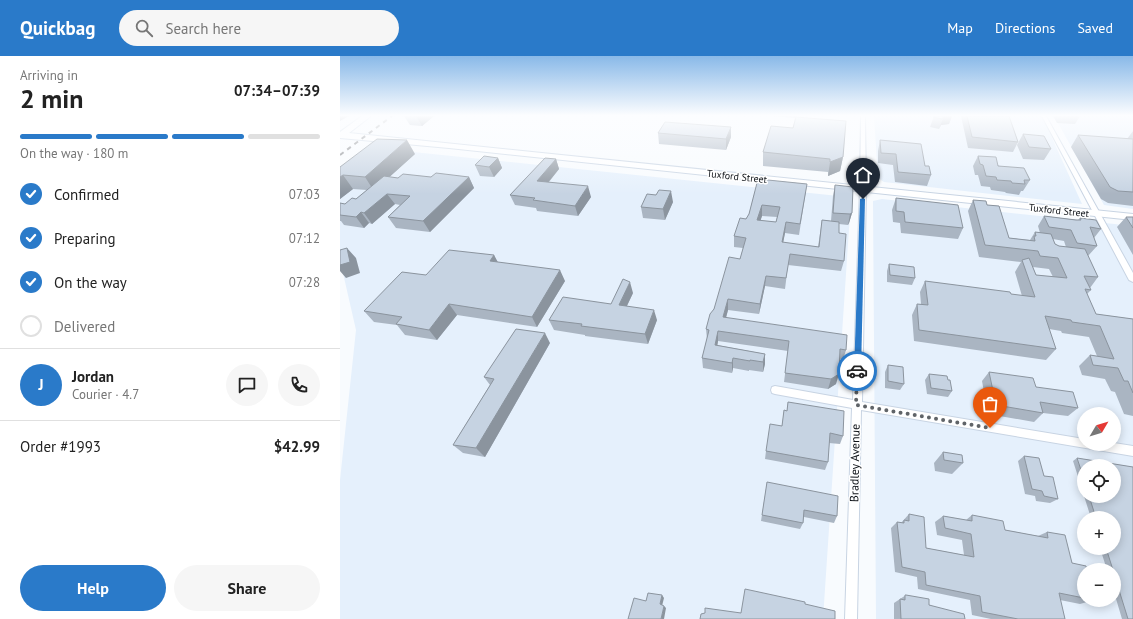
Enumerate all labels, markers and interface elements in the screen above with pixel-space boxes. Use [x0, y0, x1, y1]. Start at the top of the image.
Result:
search box [119, 10, 399, 46]
text: Quickbag [20, 16, 95, 40]
icon: search [133, 17, 155, 39]
text: Search here [165, 19, 241, 38]
text: Map [947, 19, 973, 37]
text: Directions [995, 19, 1055, 37]
text: Saved [1077, 19, 1113, 37]
text: Arriving in [20, 67, 78, 84]
text: 07:34–07:39 [234, 81, 320, 100]
text: 2 min [20, 82, 83, 115]
text: On the way · 180 m [20, 145, 128, 162]
pin [846, 158, 880, 199]
icon: home [852, 164, 874, 186]
street label: Tuxford Street [706, 167, 768, 186]
icon: check [20, 183, 42, 205]
text: Confirmed [54, 185, 119, 204]
text: 07:03 [289, 186, 320, 203]
street label: Tuxford Street [1028, 201, 1090, 220]
icon: check [20, 227, 42, 249]
text: Preparing [54, 229, 116, 248]
text: 07:12 [289, 230, 320, 247]
icon: check [20, 271, 42, 293]
text: On the way [54, 273, 127, 292]
text: 07:28 [289, 274, 320, 291]
text: Delivered [54, 317, 115, 336]
courier [837, 351, 877, 391]
icon: car [846, 360, 868, 382]
button: chat [226, 364, 268, 406]
button: phone [278, 364, 320, 406]
text: Jordan [72, 367, 114, 386]
text: J [38, 375, 44, 394]
text: Courier · 4.7 [72, 386, 139, 403]
pin [973, 387, 1007, 428]
icon: bag [979, 393, 1001, 415]
north arrow [1077, 407, 1121, 451]
map controls [1077, 407, 1121, 607]
street label: Bradley Avenue [846, 424, 863, 502]
text: Order #1993 [20, 437, 101, 456]
text: $42.99 [274, 437, 320, 456]
button: locate [1077, 459, 1121, 503]
button: + [1077, 511, 1121, 555]
button: − [1077, 563, 1121, 607]
button: Help [20, 565, 166, 611]
button: Share [174, 565, 320, 611]

